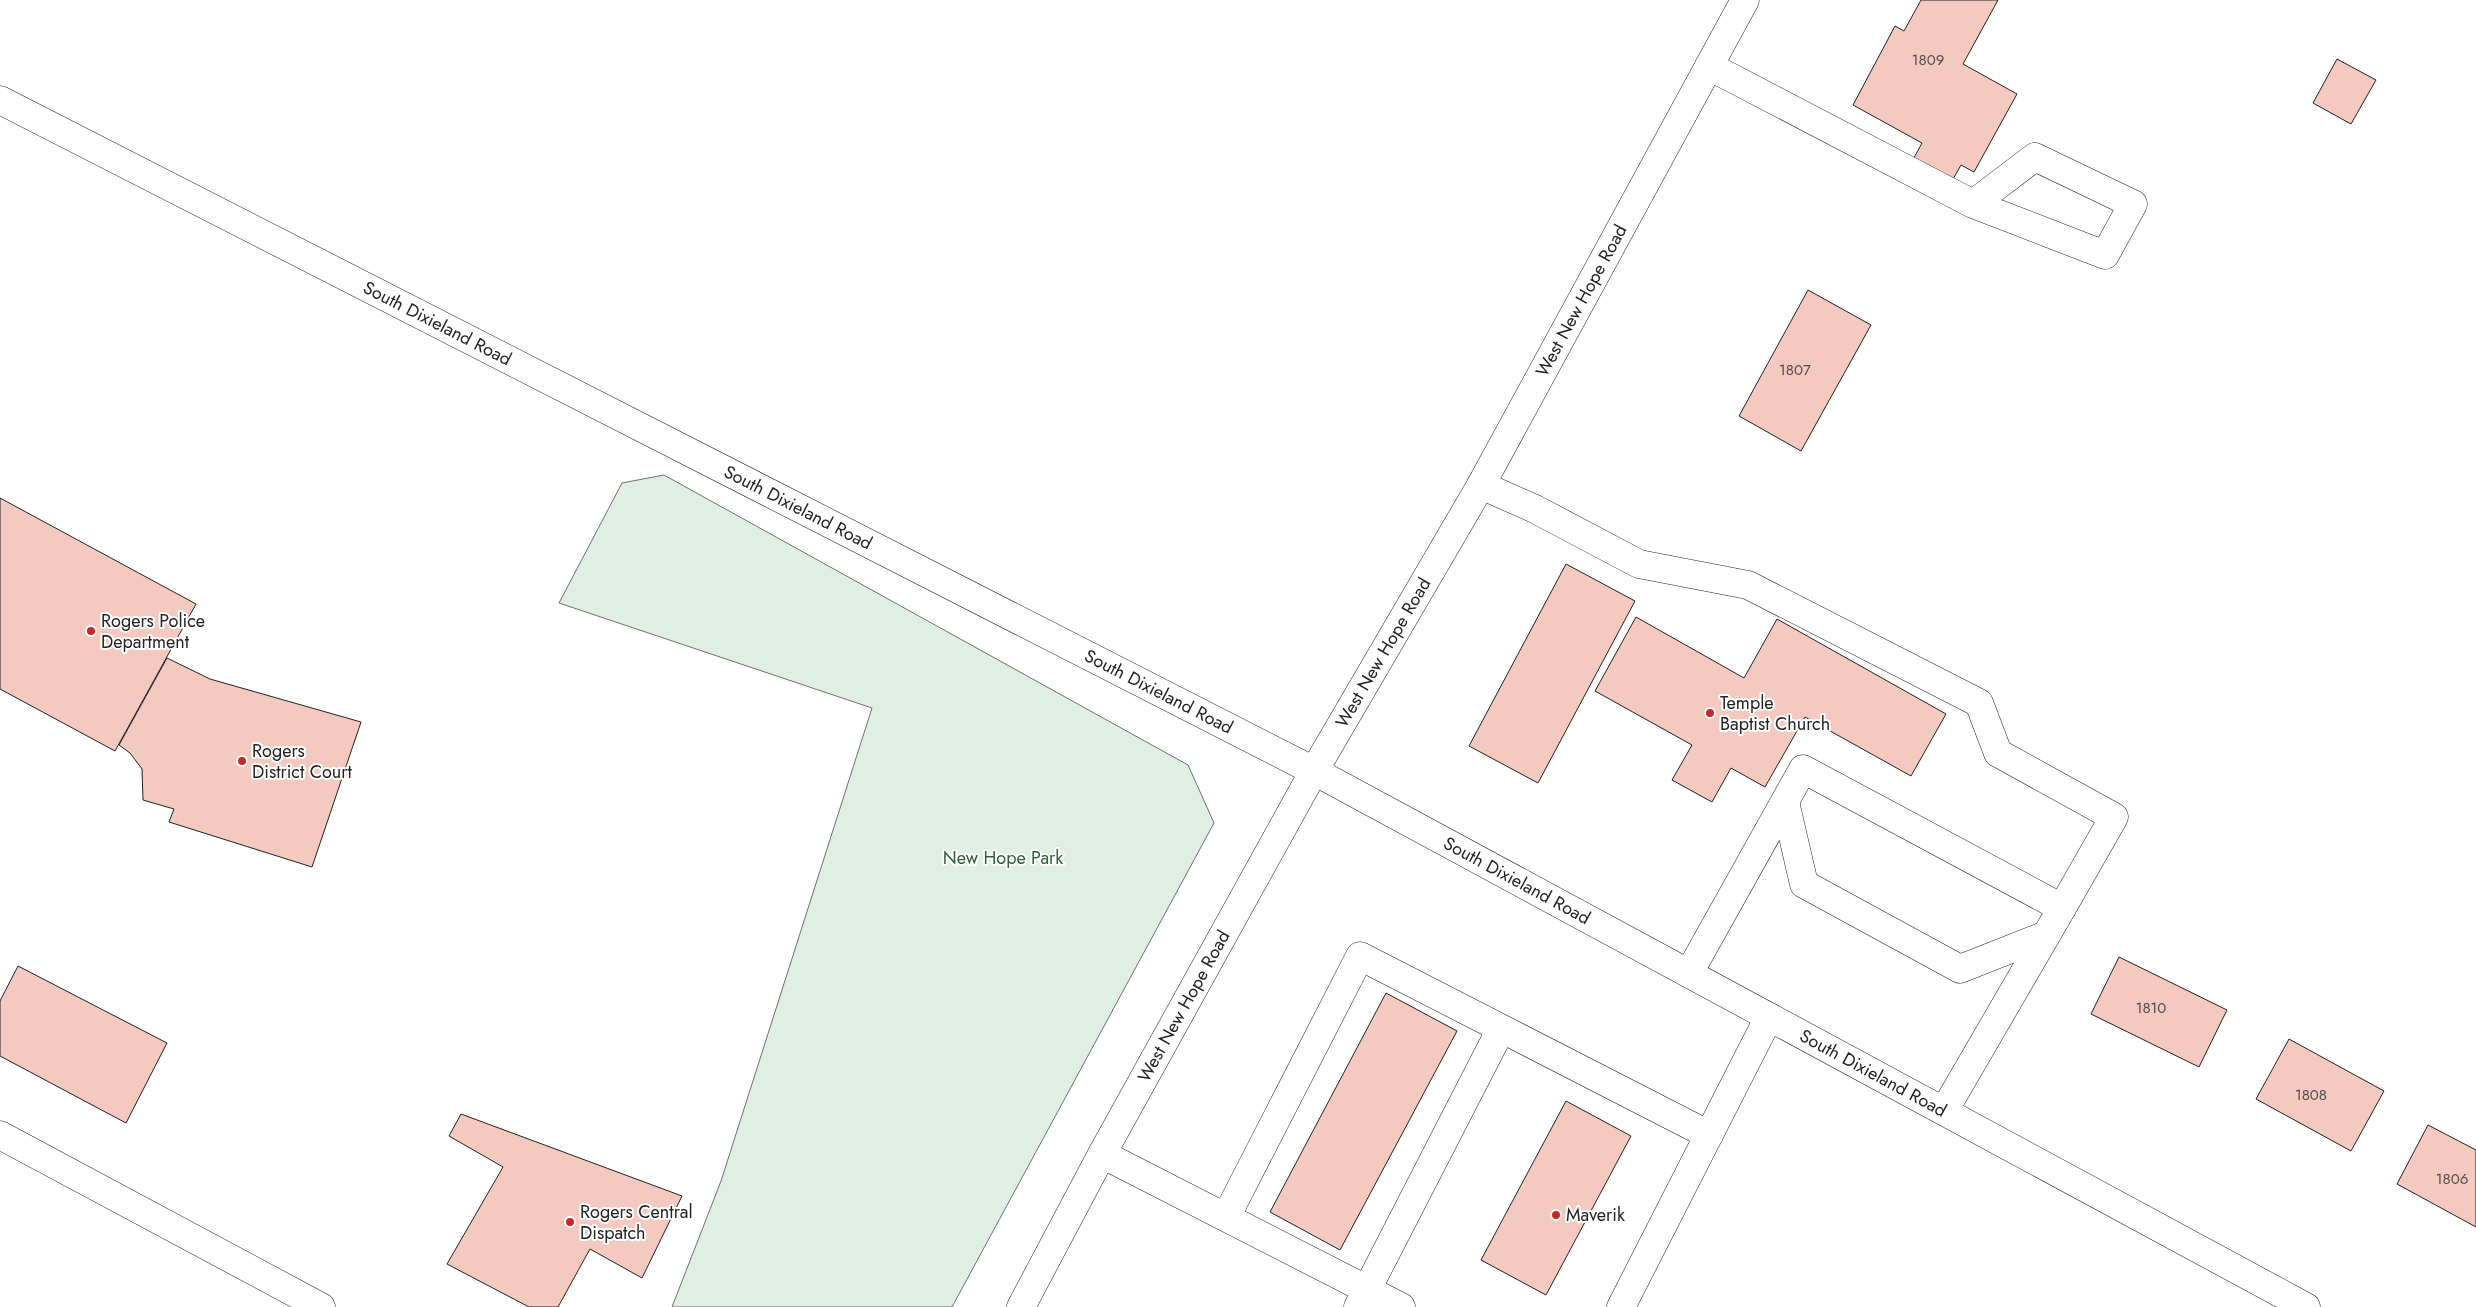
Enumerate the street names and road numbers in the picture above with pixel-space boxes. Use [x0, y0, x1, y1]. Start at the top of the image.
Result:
street label: West New Hope Road [1529, 220, 1633, 381]
street label: South Dixieland Road [359, 275, 516, 372]
street label: South Dixieland Road [719, 459, 877, 556]
street label: West New Hope Road [1329, 573, 1437, 732]
street label: South Dixieland Road [1080, 643, 1237, 740]
street label: South Dixieland Road [1439, 830, 1595, 931]
street label: West New Hope Road [1131, 926, 1236, 1087]
street label: South Dixieland Road [1795, 1023, 1951, 1123]

